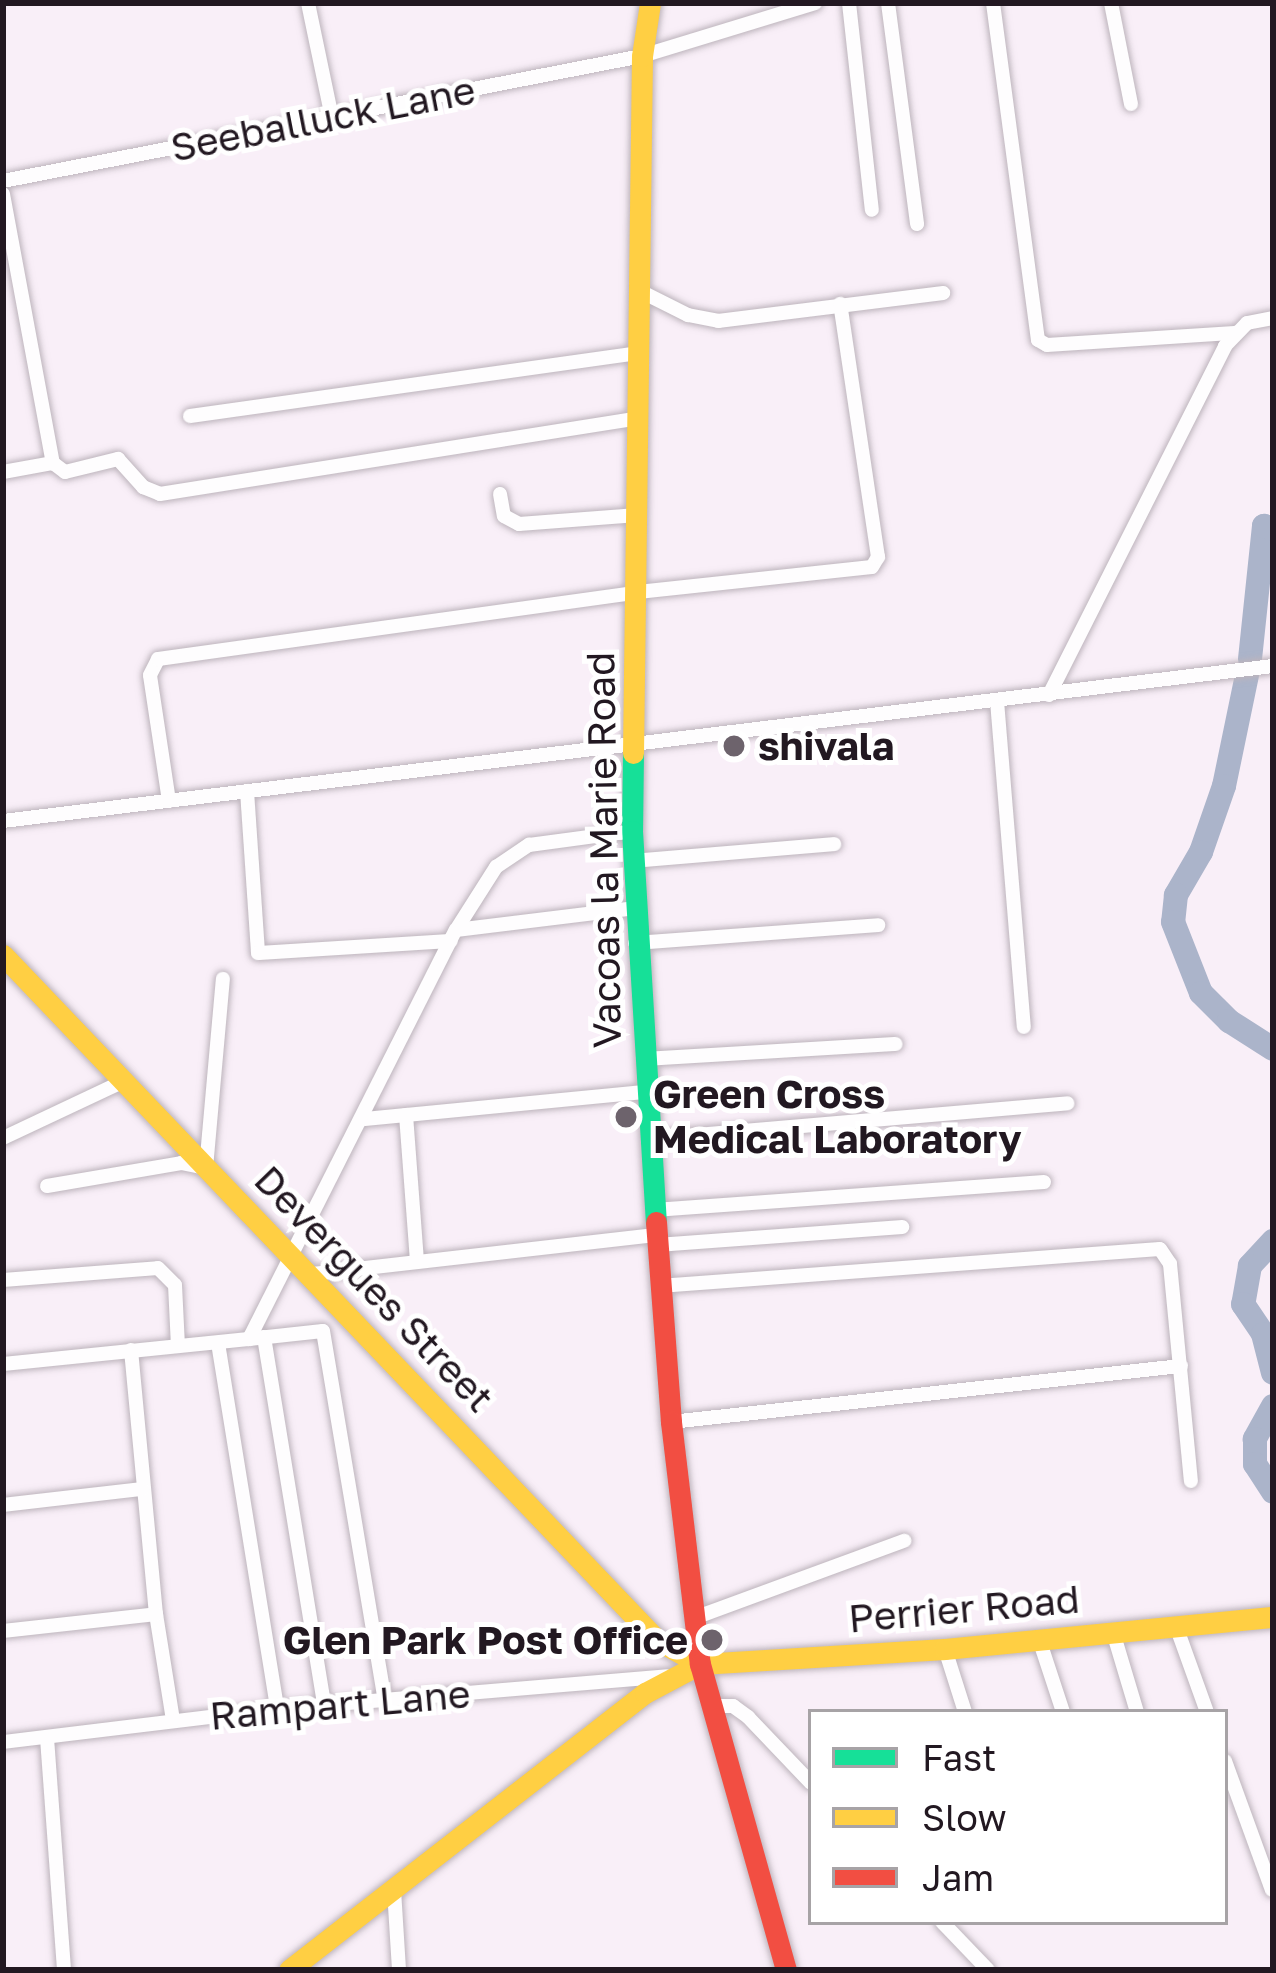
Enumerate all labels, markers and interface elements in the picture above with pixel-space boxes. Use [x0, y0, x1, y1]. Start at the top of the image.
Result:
street label: Seeballuck Lane [167, 67, 479, 171]
street label: Vacoas la Marie Road [577, 651, 631, 1049]
place label: shivala [758, 723, 894, 769]
marker: shivala [721, 733, 747, 759]
place label: Green Cross Medical Laboratory [653, 1072, 1022, 1163]
marker: Green Cross Medical Laboratory [610, 1101, 642, 1133]
street label: Devergues Street [245, 1156, 503, 1422]
street label: Perrier Road [847, 1576, 1081, 1642]
place label: Glen Park Post Office [283, 1617, 688, 1663]
marker: Glen Park Post Office [699, 1627, 725, 1653]
street label: Rampart Lane [208, 1670, 472, 1740]
legend [808, 1709, 1228, 1925]
text: Fast [922, 1736, 997, 1779]
text: Slow [922, 1796, 1007, 1839]
text: Jam [922, 1856, 994, 1899]

